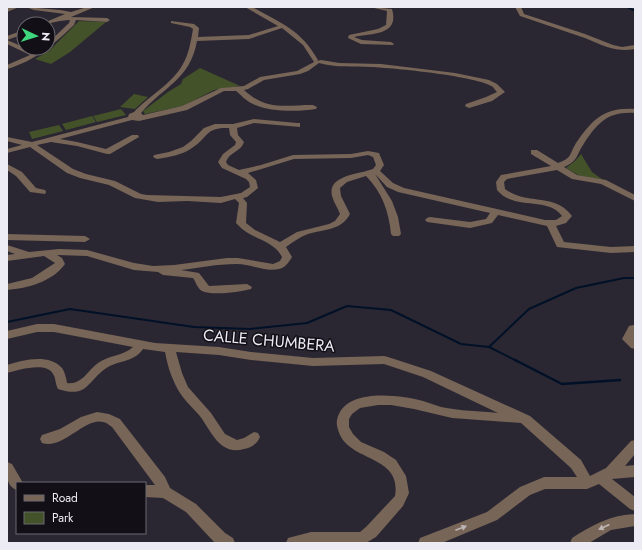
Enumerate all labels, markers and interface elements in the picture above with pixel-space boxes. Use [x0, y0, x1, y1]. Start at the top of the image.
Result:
north arrow [16, 16, 56, 56]
text: N [38, 32, 54, 42]
street label: CALLE CHUMBERA [202, 323, 336, 358]
legend [16, 482, 146, 534]
text: Road [52, 489, 78, 507]
text: Park [52, 509, 74, 527]
one-way arrow [599, 524, 610, 530]
one-way arrow [455, 525, 467, 531]

